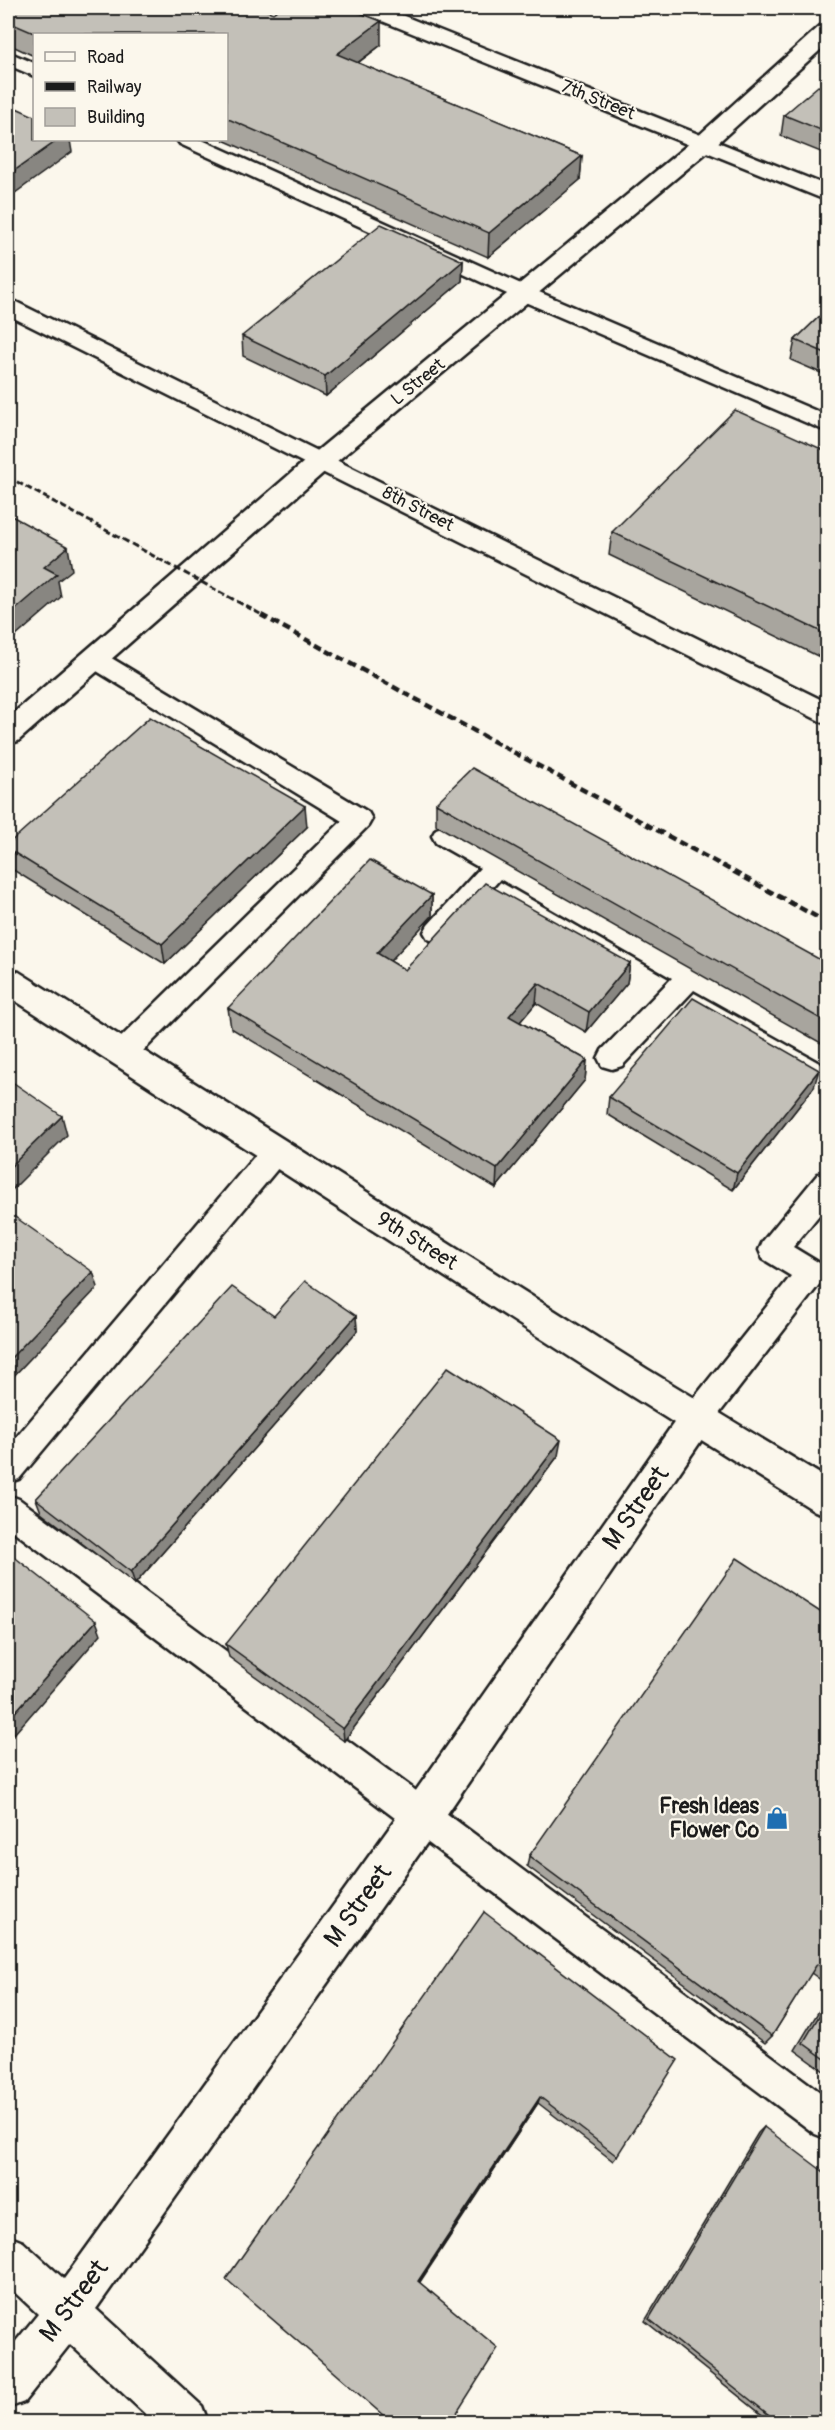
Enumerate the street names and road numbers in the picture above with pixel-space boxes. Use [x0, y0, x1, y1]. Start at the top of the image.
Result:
street label: 7th Street [558, 75, 639, 126]
street label: L Street [386, 353, 450, 411]
street label: 8th Street [378, 481, 458, 537]
street label: 9th Street [371, 1206, 463, 1277]
street label: M Street [596, 1460, 677, 1556]
street label: M Street [317, 1858, 399, 1954]
street label: M Street [33, 2253, 116, 2349]

